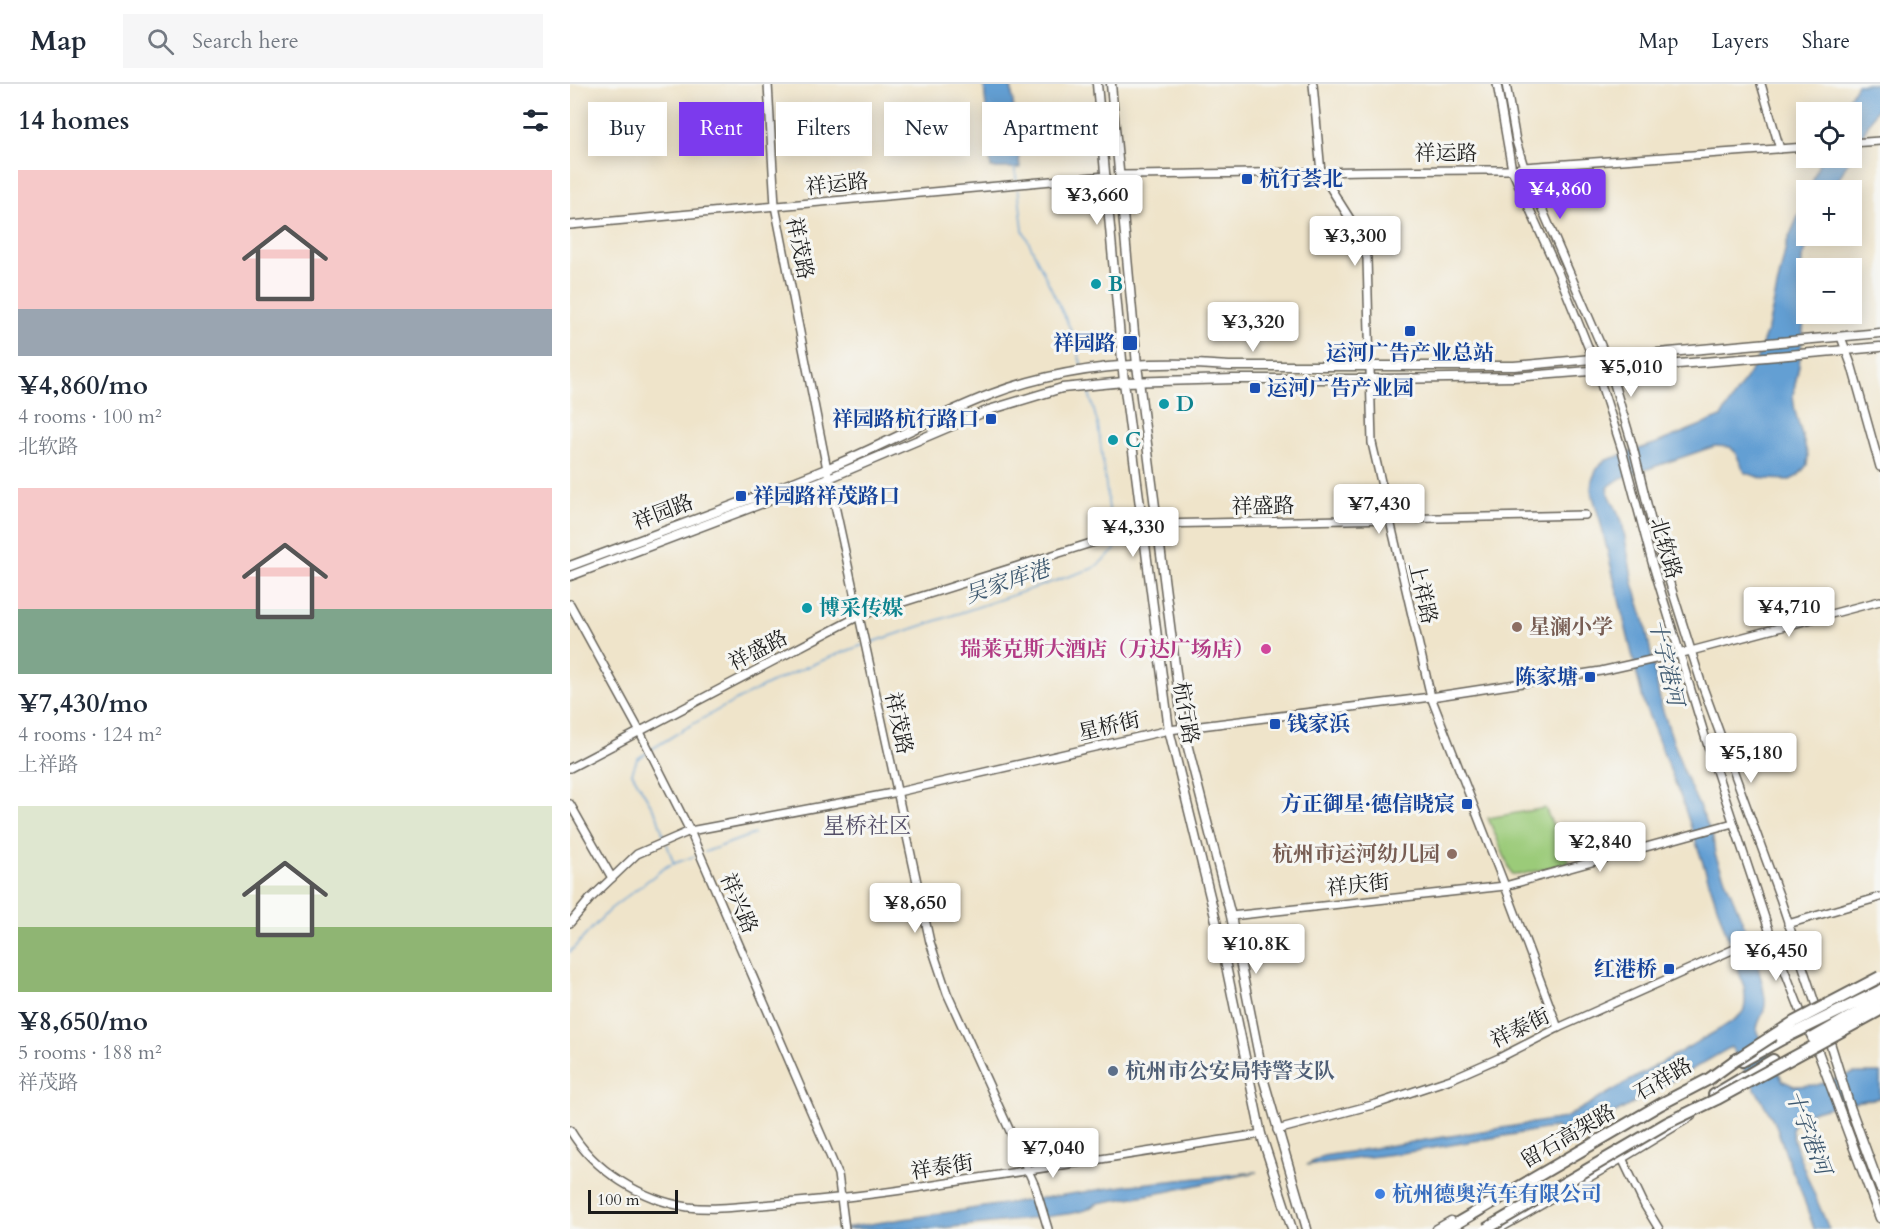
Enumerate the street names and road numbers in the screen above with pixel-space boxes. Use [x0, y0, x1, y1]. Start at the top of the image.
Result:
street label: 祥运路 [1415, 139, 1478, 168]
street label: 祥运路 [804, 167, 870, 202]
street label: 祥茂路 [779, 214, 820, 282]
street label: 祥园路 [629, 488, 698, 537]
street label: 祥盛路 [1231, 491, 1295, 522]
street label: 北软路 [1643, 514, 1688, 582]
street label: 上祥路 [1401, 559, 1444, 627]
street label: 祥盛路 [724, 623, 793, 678]
street label: 杭行路 [1166, 680, 1205, 747]
street label: 祥茂路 [878, 689, 919, 757]
street label: 星桥街 [1075, 705, 1143, 748]
street label: 祥庆街 [1325, 868, 1391, 903]
street label: 祥兴路 [713, 869, 764, 938]
street label: 祥泰街 [1486, 1002, 1555, 1055]
street label: 石祥路 [1629, 1051, 1698, 1108]
street label: 留石高架路 [1516, 1098, 1621, 1175]
street label: 祥泰街 [909, 1148, 975, 1187]

